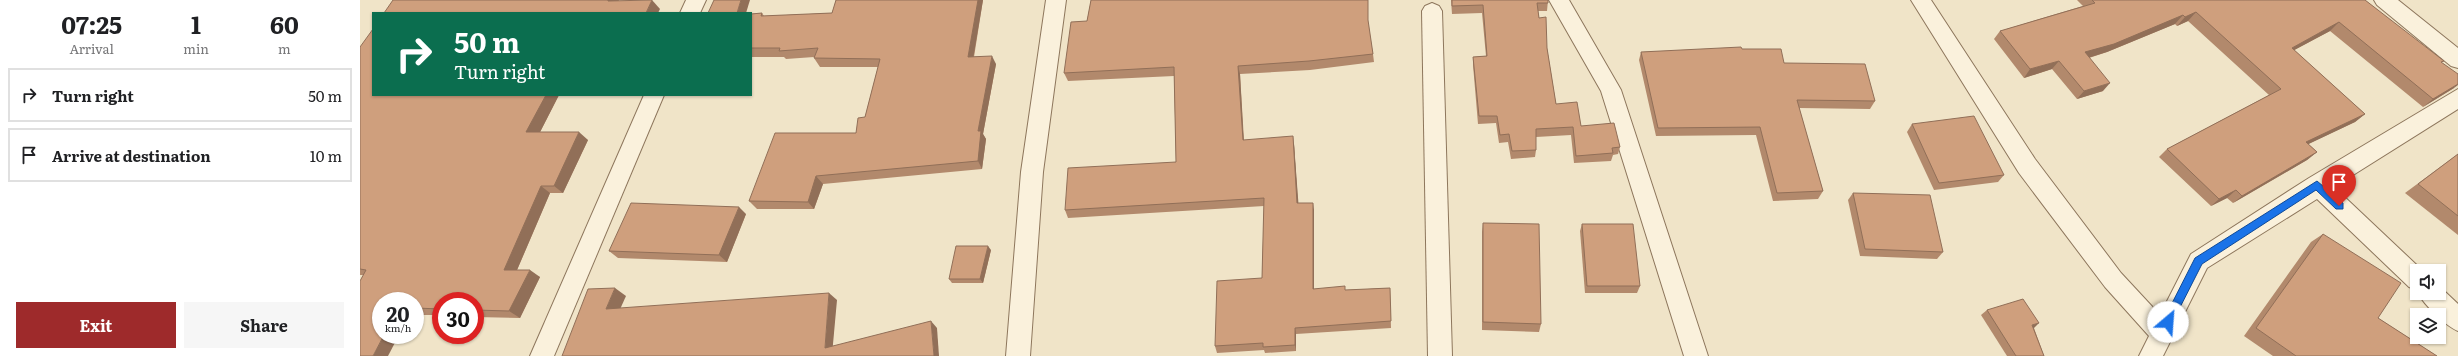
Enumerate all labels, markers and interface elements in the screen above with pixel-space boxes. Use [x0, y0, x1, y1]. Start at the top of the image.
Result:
text: 07:25 [61, 6, 122, 41]
text: 1 [191, 6, 201, 41]
text: 60 [270, 6, 299, 41]
text: 50 m [454, 20, 520, 62]
icon: right [388, 28, 440, 80]
text: Arrival [69, 39, 114, 58]
text: min [183, 39, 209, 58]
text: m [278, 39, 291, 58]
text: Turn right [454, 58, 545, 85]
icon: right [18, 84, 40, 106]
text: Turn right [52, 84, 134, 107]
text: 50 m [308, 84, 342, 107]
icon: arrive [18, 144, 40, 166]
text: Arrive at destination [52, 144, 211, 167]
text: 10 m [310, 144, 342, 167]
pin [2322, 165, 2356, 206]
icon: arrive [2328, 171, 2350, 193]
map controls [2410, 264, 2446, 344]
button: sound [2410, 264, 2446, 300]
speed limit sign: 30 [432, 292, 484, 344]
text: 20 [386, 298, 410, 328]
position arrow [2147, 301, 2189, 343]
button: Exit [16, 302, 176, 348]
button: Share [184, 302, 344, 348]
button: layers [2410, 308, 2446, 344]
text: km/h [385, 320, 411, 335]

